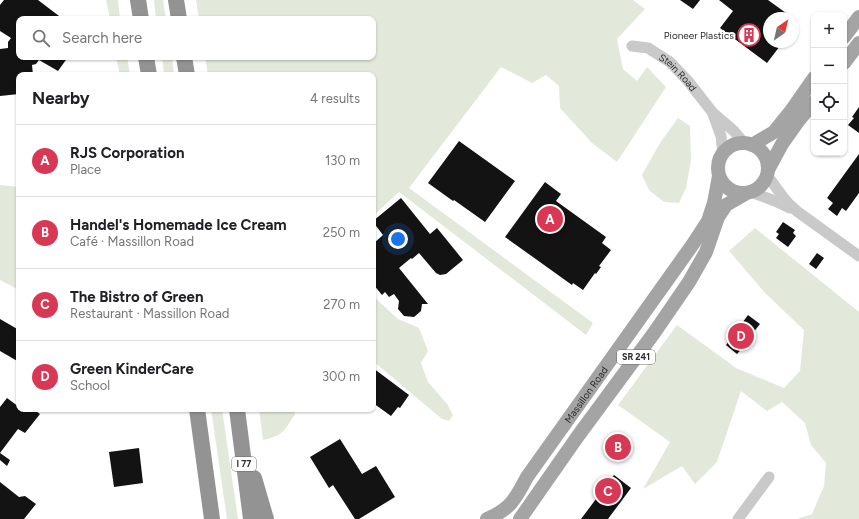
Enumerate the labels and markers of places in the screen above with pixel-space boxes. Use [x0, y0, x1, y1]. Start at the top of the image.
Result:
building icon: Pioneer Plastics [736, 22, 762, 48]
place label: Pioneer Plastics [664, 29, 734, 42]
pin: A [537, 204, 563, 234]
pin: D [728, 321, 754, 351]
pin: B [605, 432, 631, 462]
pin: C [595, 476, 621, 506]

